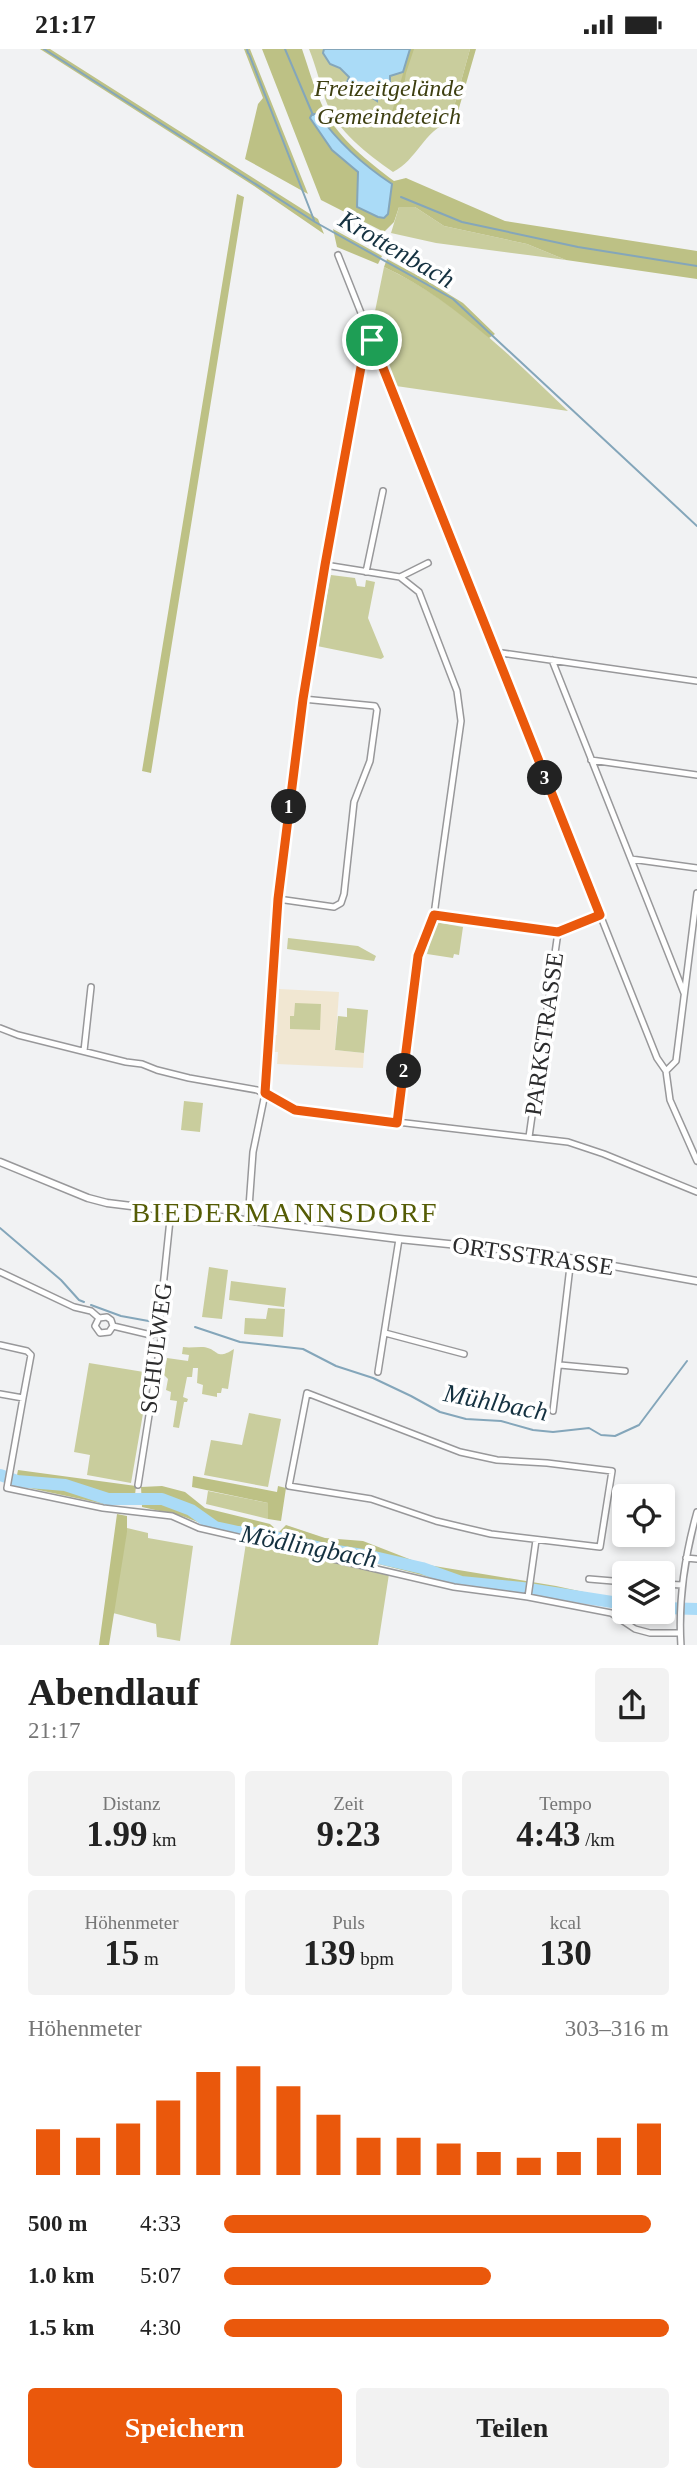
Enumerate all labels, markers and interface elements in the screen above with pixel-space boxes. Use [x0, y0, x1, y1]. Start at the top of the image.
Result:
text: 21:17 [35, 10, 96, 39]
park label: Freizeitgelände Gemeindeteich [313, 75, 464, 129]
water label: Krottenbach [333, 204, 460, 294]
pin [342, 310, 402, 370]
icon: arrive [353, 321, 391, 359]
pin: 3 [528, 761, 562, 795]
text: 3 [540, 767, 549, 788]
pin: 1 [272, 789, 306, 825]
text: 1 [284, 796, 293, 817]
street label: PARKSTRASSE [520, 951, 568, 1117]
pin: 2 [386, 1053, 422, 1089]
text: 2 [399, 1060, 408, 1081]
district label: BIEDERMANNSDORF [132, 1197, 438, 1228]
street label: ORTSSTRASSE [451, 1232, 615, 1280]
street label: SCHULWEG [135, 1281, 177, 1415]
water label: Mühlbach [440, 1378, 550, 1427]
map controls [612, 1484, 675, 1624]
button: locate [612, 1484, 675, 1547]
water label: Mödlingbach [237, 1519, 380, 1574]
button: layers [612, 1561, 675, 1624]
button: share [595, 1668, 669, 1742]
text: Abendlauf [28, 1671, 199, 1713]
text: 21:17 [28, 1718, 80, 1743]
text: Distanz [102, 1793, 161, 1814]
text: Zeit [333, 1793, 364, 1814]
text: Tempo [539, 1793, 592, 1814]
text: 1.99 [86, 1815, 148, 1854]
text: 9:23 [316, 1815, 381, 1854]
text: 4:43 [516, 1815, 580, 1854]
text: km [148, 1829, 177, 1850]
text: /km [580, 1829, 615, 1850]
text: Höhenmeter [85, 1912, 178, 1933]
text: Puls [332, 1912, 365, 1933]
text: kcal [550, 1912, 581, 1933]
text: 15 [104, 1934, 139, 1973]
text: 139 [303, 1934, 355, 1973]
text: 130 [539, 1934, 592, 1973]
text: m [139, 1948, 159, 1969]
text: bpm [355, 1948, 394, 1969]
text: Höhenmeter [28, 2016, 142, 2041]
text: 303–316 m [565, 2016, 669, 2041]
text: 500 m [28, 2211, 87, 2236]
text: 4:33 [140, 2211, 181, 2236]
text: 1.0 km [28, 2263, 94, 2288]
text: 5:07 [140, 2263, 181, 2288]
text: 1.5 km [28, 2315, 94, 2340]
text: 4:30 [140, 2315, 181, 2340]
button: Speichern [28, 2388, 342, 2468]
button: Teilen [356, 2388, 669, 2468]

